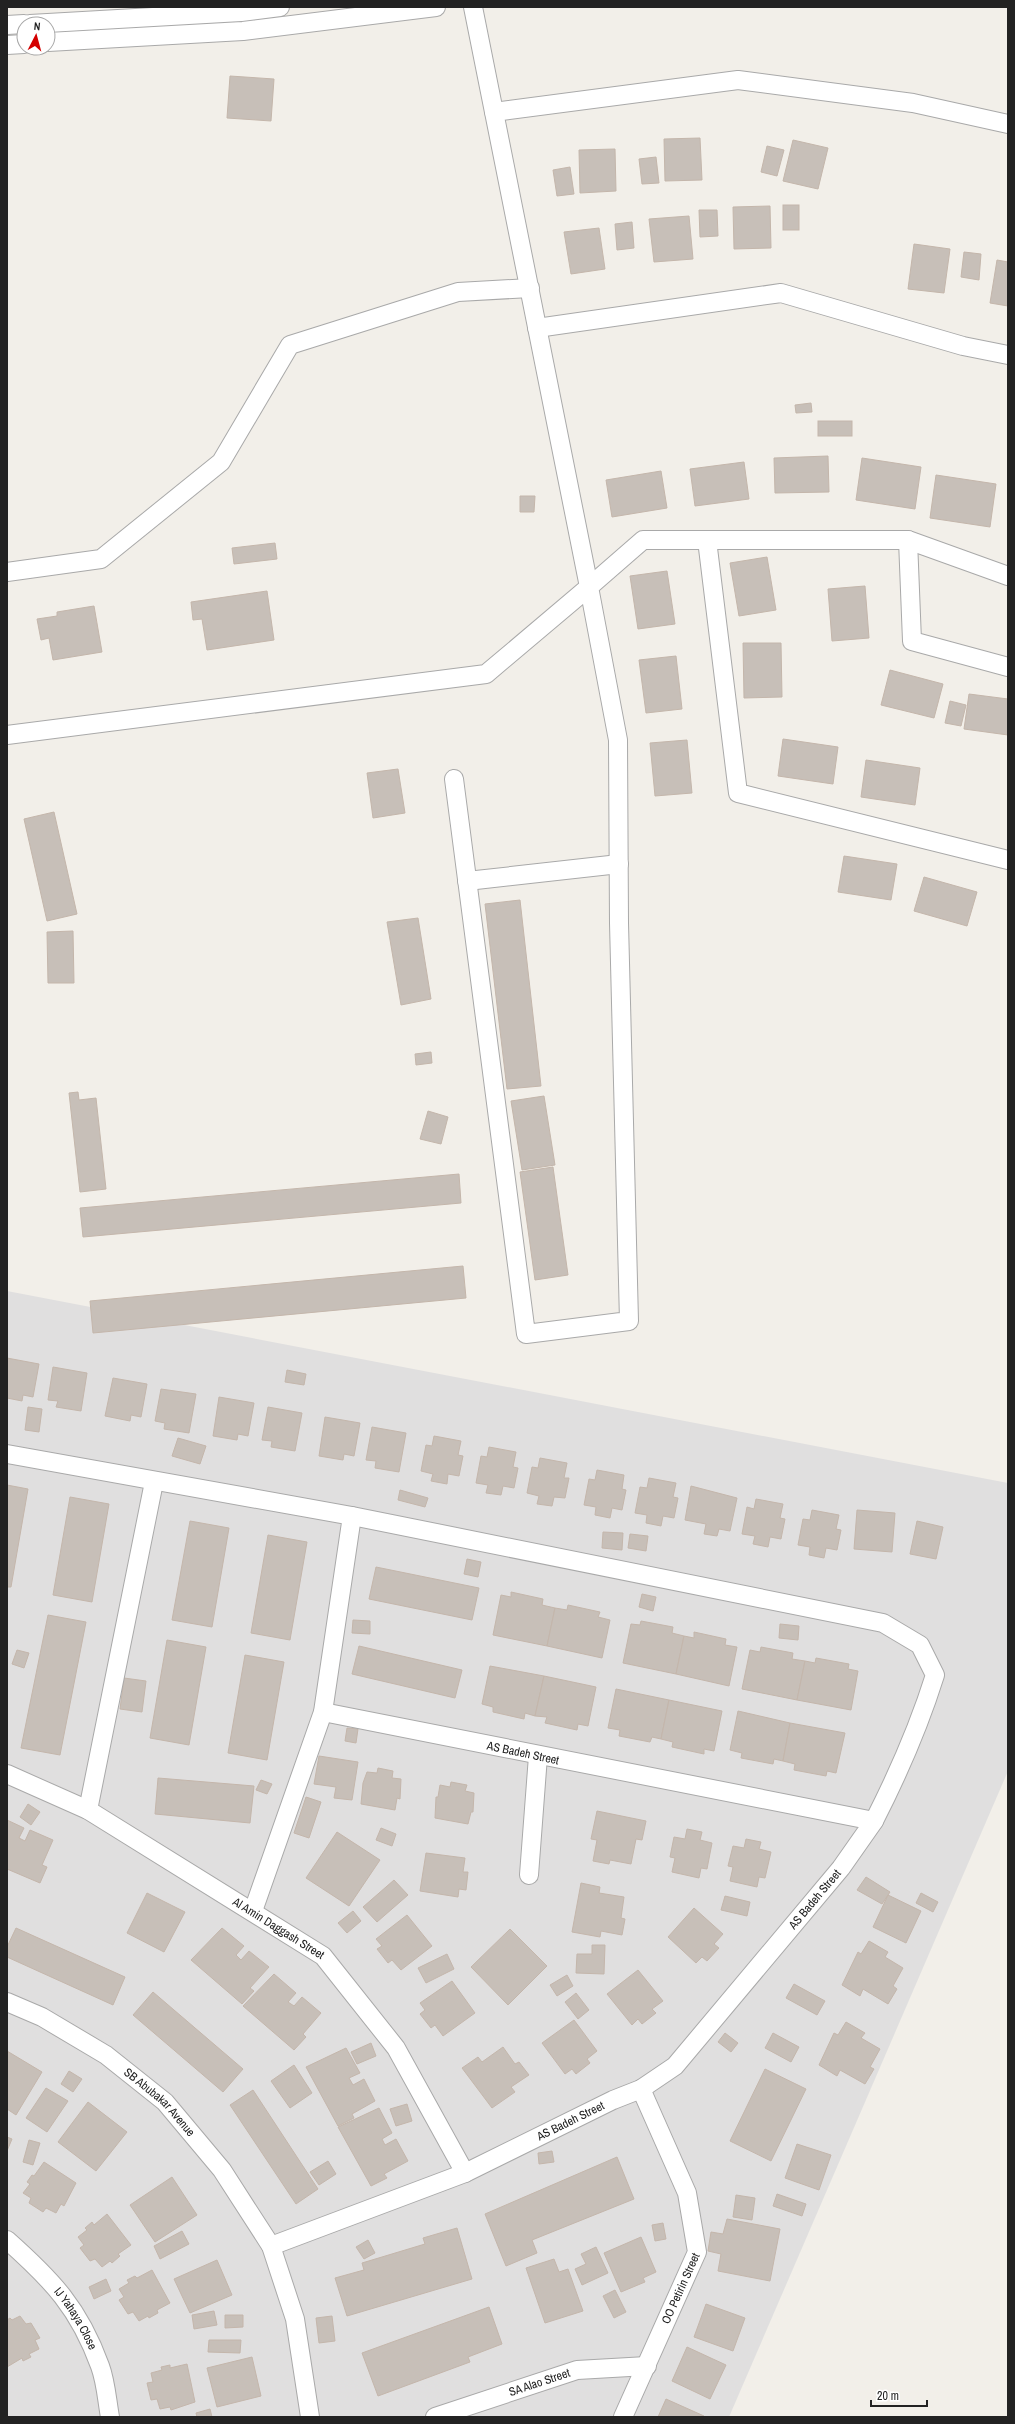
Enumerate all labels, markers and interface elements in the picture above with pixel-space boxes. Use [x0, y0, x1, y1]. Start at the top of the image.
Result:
north arrow [16, 16, 56, 56]
text: N [33, 19, 41, 33]
street label: AS Badeh Street [485, 1737, 561, 1769]
street label: AS Badeh Street [784, 1866, 845, 1933]
street label: Al Amin Daggash Street [229, 1893, 328, 1963]
street label: SB Abubakar Avenue [121, 2064, 198, 2140]
street label: AS Badeh Street [533, 2097, 607, 2145]
street label: OO Petirin Street [658, 2250, 704, 2326]
street label: IJ Yahaya Close [50, 2284, 101, 2352]
street label: SA Alao Street [507, 2365, 572, 2400]
scale bar [871, 2382, 927, 2408]
text: 20 m [877, 2388, 899, 2404]

